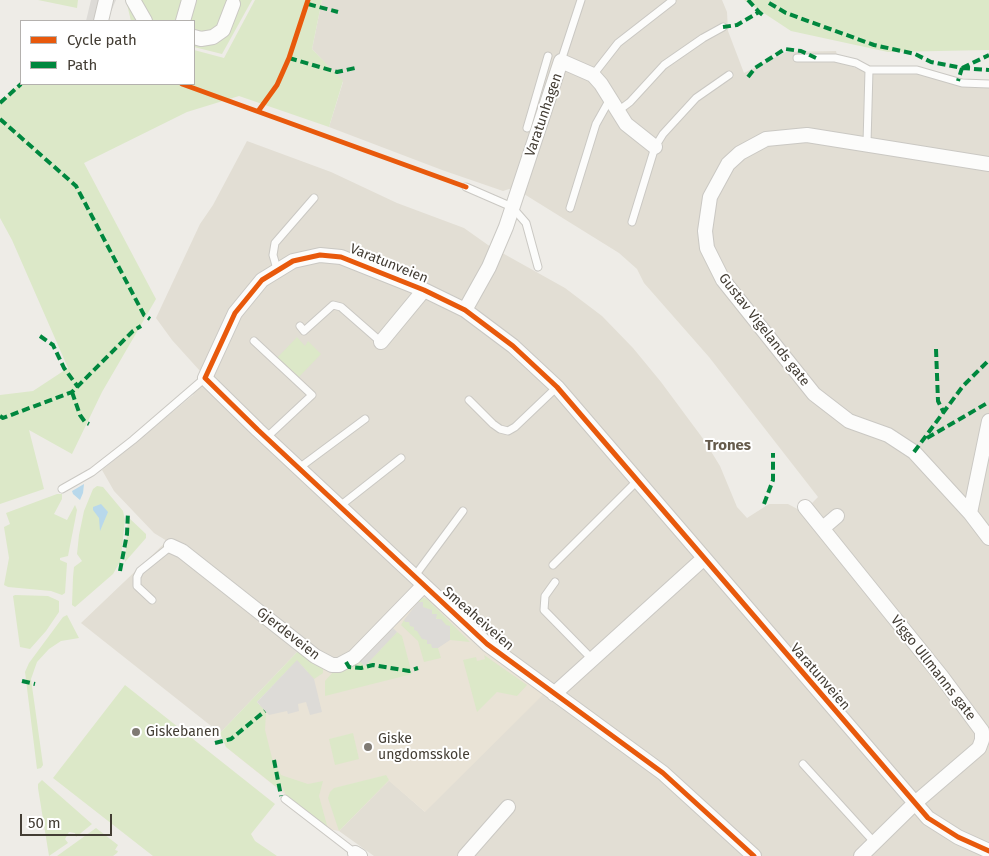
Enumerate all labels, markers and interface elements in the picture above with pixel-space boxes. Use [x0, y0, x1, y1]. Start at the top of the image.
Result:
legend [20, 20, 195, 85]
text: Cycle path [67, 31, 137, 49]
text: Path [67, 56, 97, 74]
street label: Varatunhagen [522, 71, 566, 159]
street label: Varatunveien [347, 241, 431, 287]
street label: Gustav Vigelands gate [715, 270, 813, 390]
district label: Trones [705, 437, 751, 455]
street label: Smeaheiveien [439, 584, 517, 654]
street label: Gjerdeveien [253, 604, 323, 664]
street label: Viggo Ullmanns gate [887, 612, 979, 724]
street label: Varatunveien [786, 640, 854, 714]
place label: Giskebanen [146, 724, 220, 740]
marker: Giskebanen [130, 726, 142, 738]
place label: Giske ungdomsskole [378, 731, 470, 764]
marker: Giske ungdomsskole [362, 741, 374, 753]
scale bar [22, 804, 115, 836]
text: 50 m [28, 814, 61, 832]

